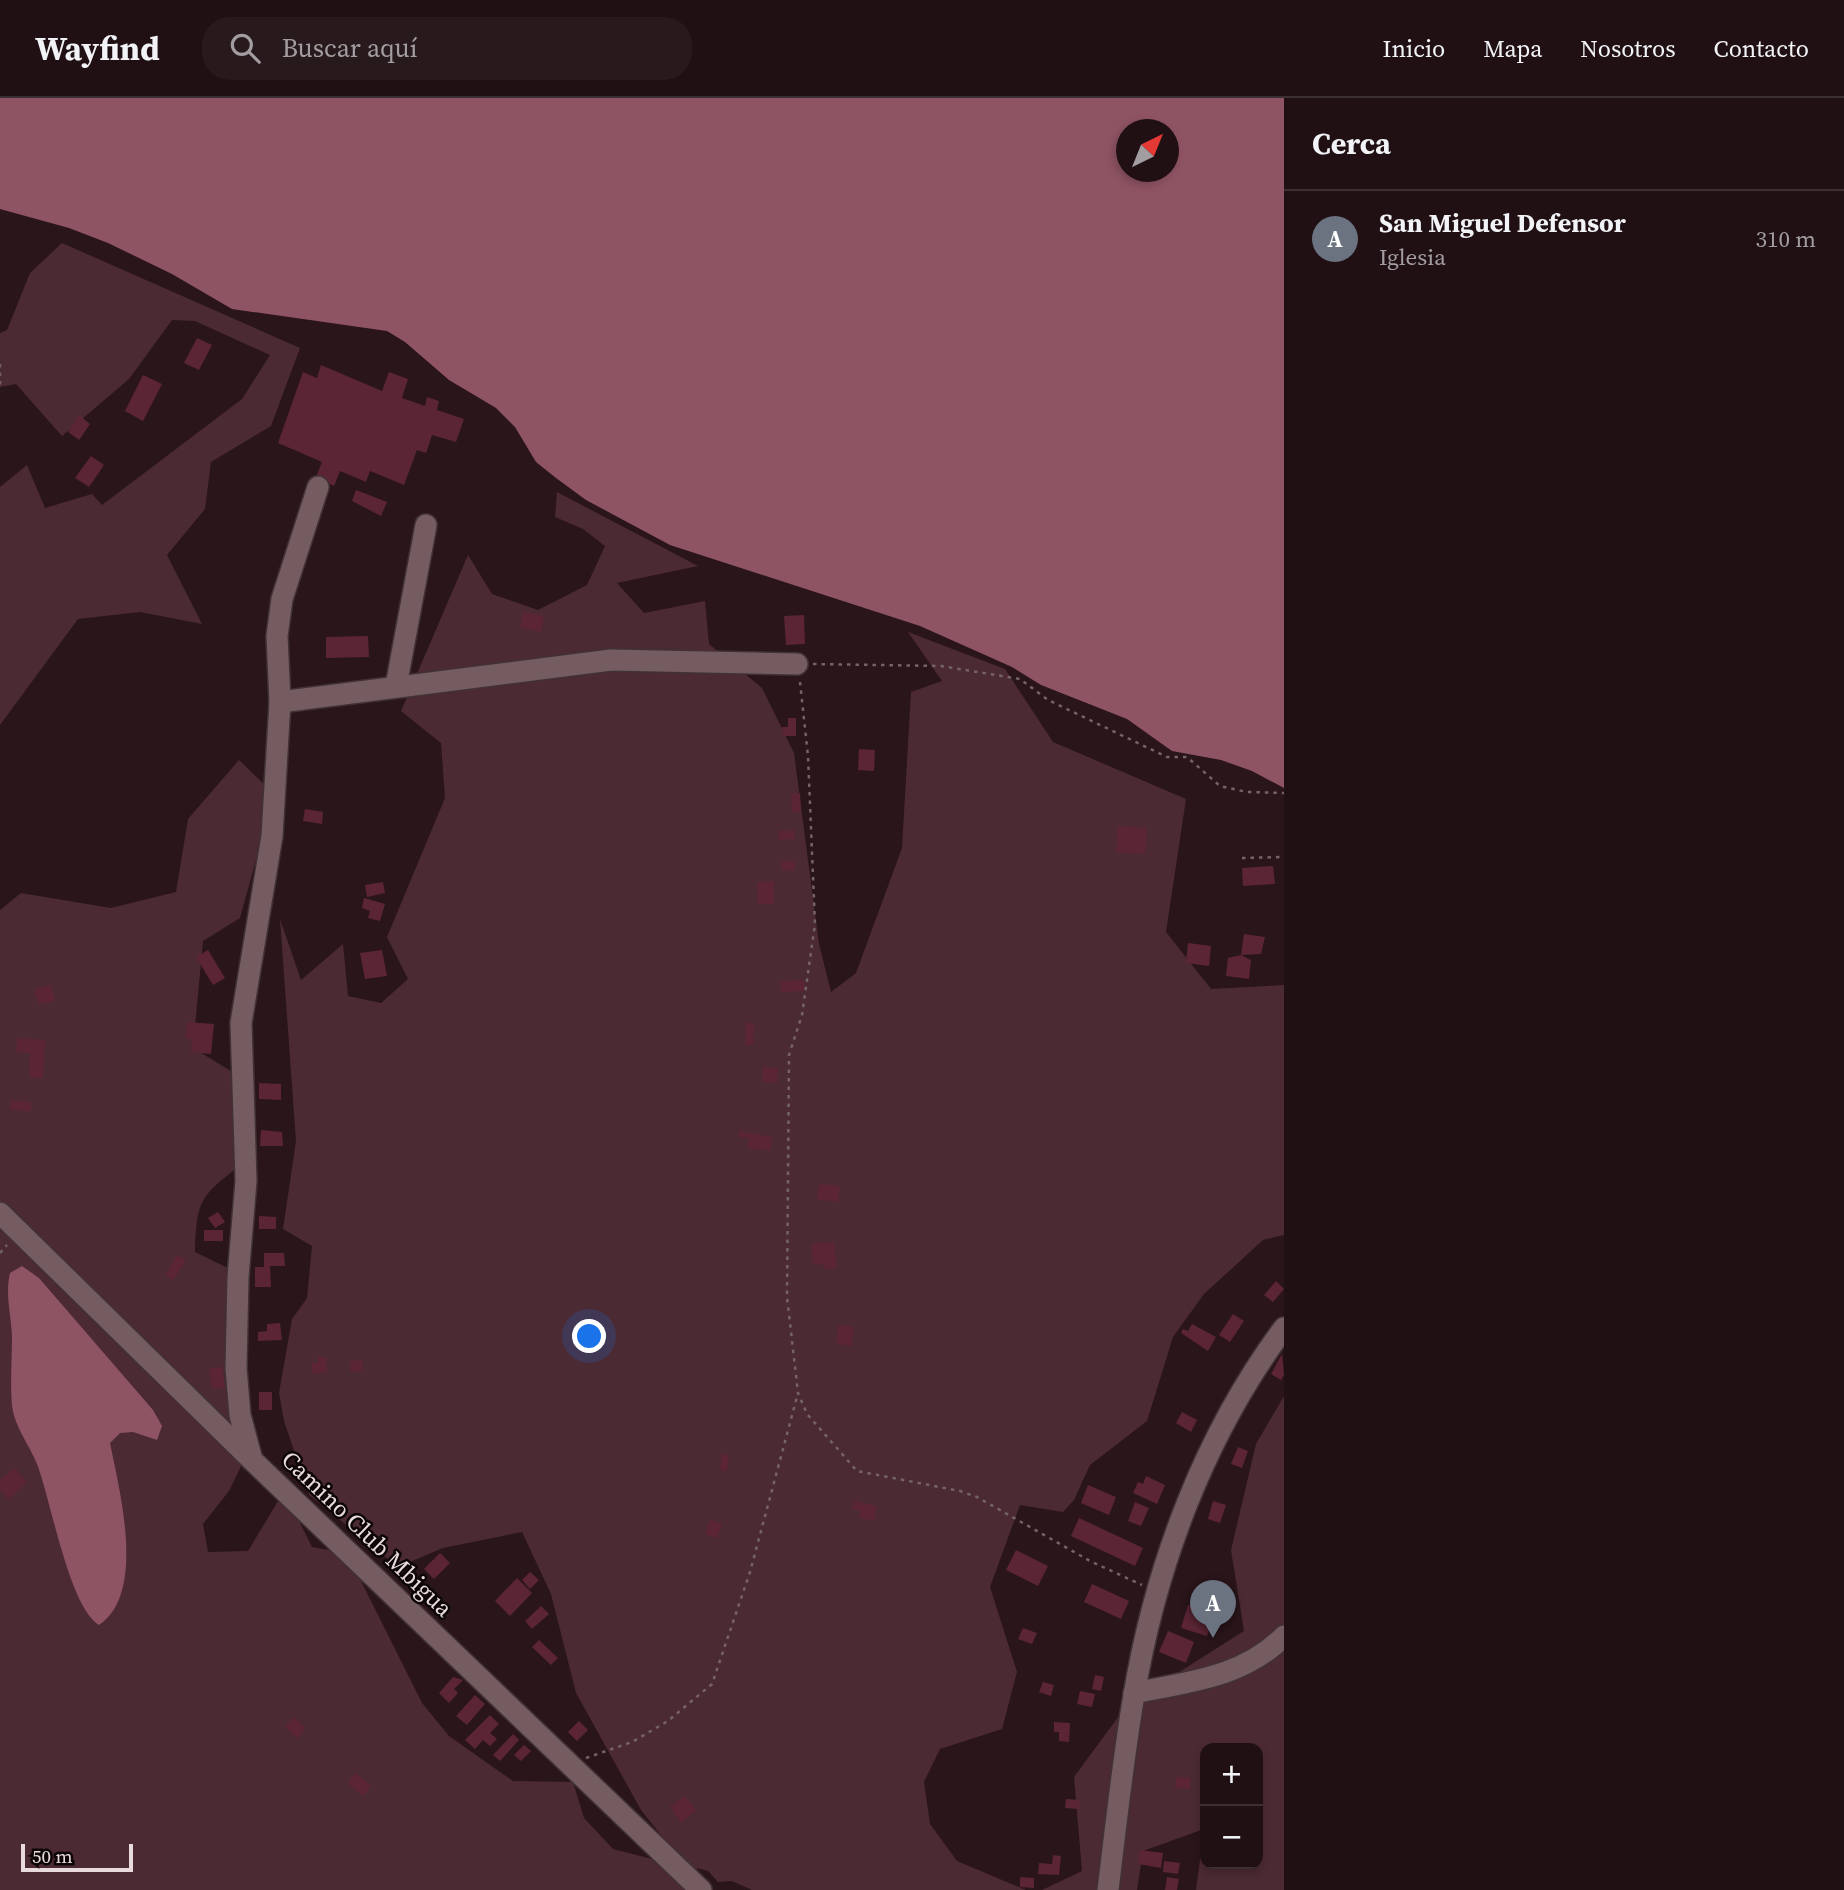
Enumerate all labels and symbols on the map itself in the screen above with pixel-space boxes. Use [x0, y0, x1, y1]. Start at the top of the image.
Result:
north arrow [1116, 119, 1179, 182]
your location [572, 1319, 606, 1353]
street label: Camino Club Mbigua [275, 1443, 461, 1625]
pin: A [1190, 1580, 1236, 1638]
scale bar [21, 1841, 133, 1873]

